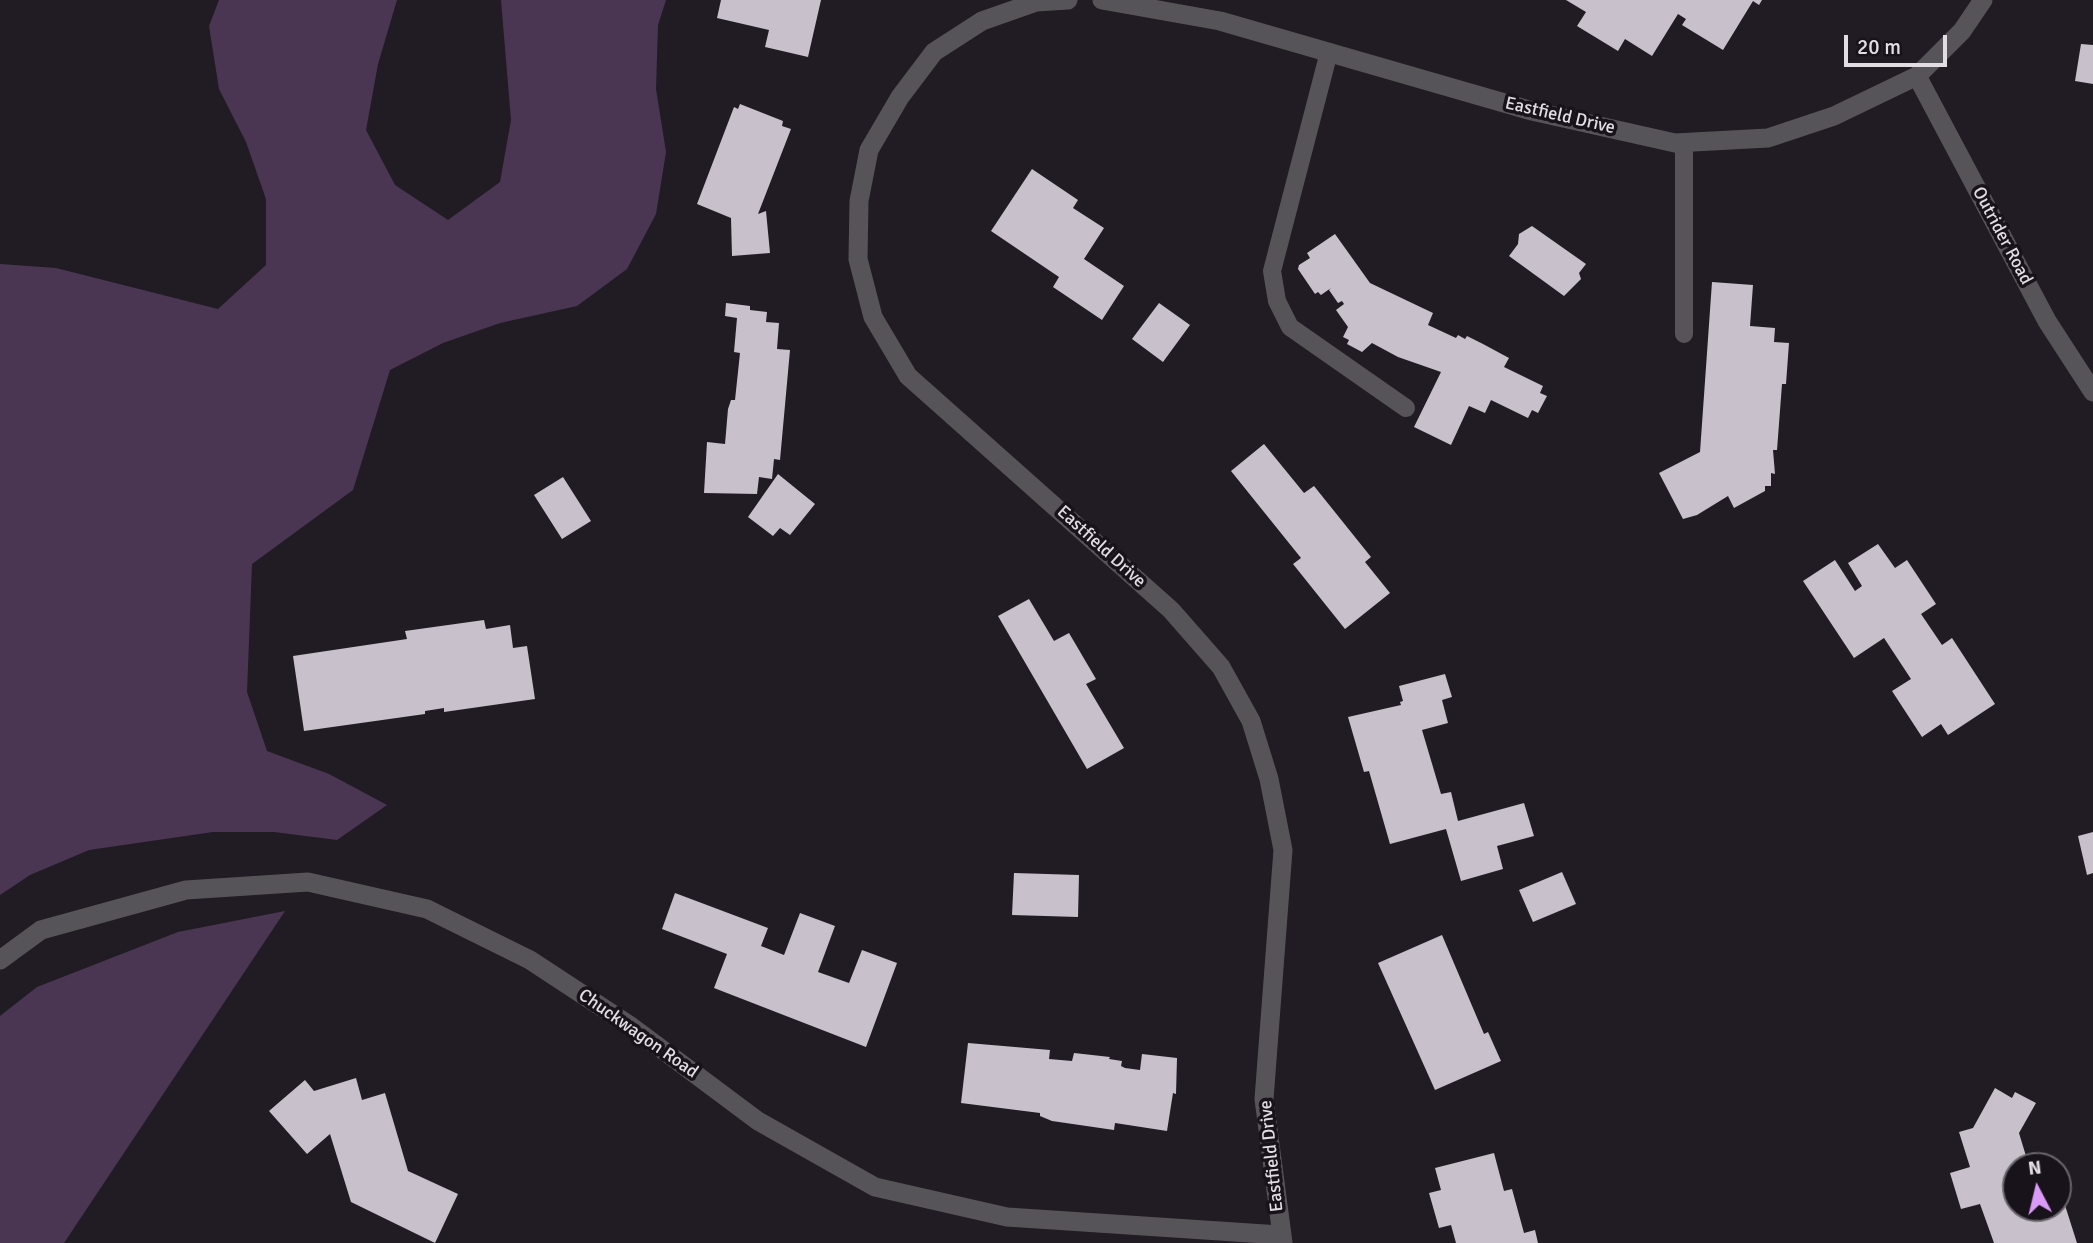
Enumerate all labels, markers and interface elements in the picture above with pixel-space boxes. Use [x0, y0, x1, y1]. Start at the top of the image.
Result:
scale bar [1848, 21, 1951, 65]
text: 20 m [1857, 34, 1901, 60]
street label: Eastfield Drive [1503, 93, 1617, 139]
street label: Outrider Road [1967, 183, 2037, 289]
street label: Eastfield Drive [1052, 501, 1150, 593]
street label: Chuckwagon Road [574, 985, 702, 1083]
street label: Eastfield Drive [1255, 1099, 1289, 1213]
north arrow [2002, 1152, 2072, 1222]
text: N [2027, 1155, 2043, 1181]

